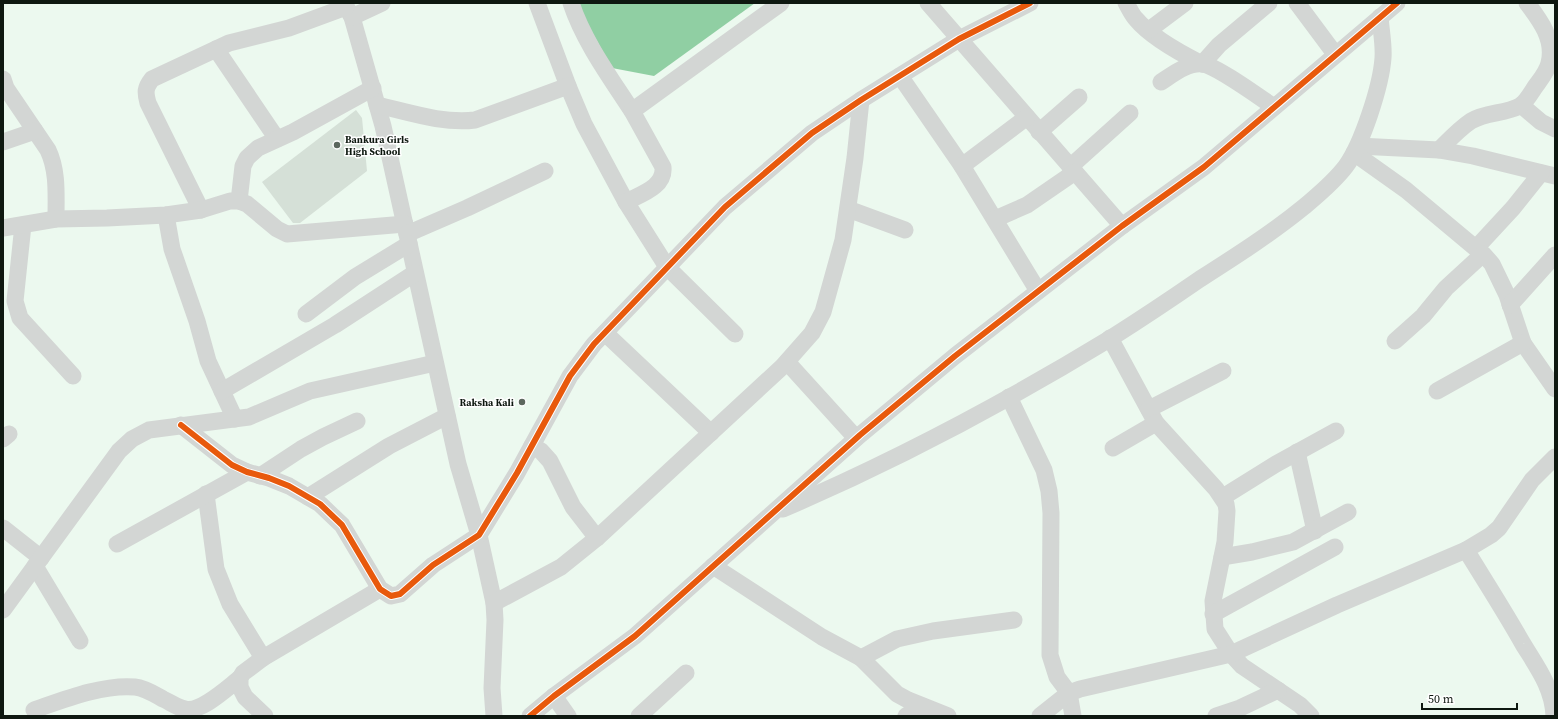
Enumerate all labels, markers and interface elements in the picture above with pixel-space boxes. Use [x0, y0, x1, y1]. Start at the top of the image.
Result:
place label: Bankura Girls High School [345, 133, 409, 158]
marker: Bankura Girls High School [332, 140, 342, 150]
place label: Raksha Kali [459, 396, 514, 409]
marker: Raksha Kali [517, 397, 527, 407]
scale bar [1422, 685, 1517, 711]
text: 50 m [1428, 691, 1454, 707]

